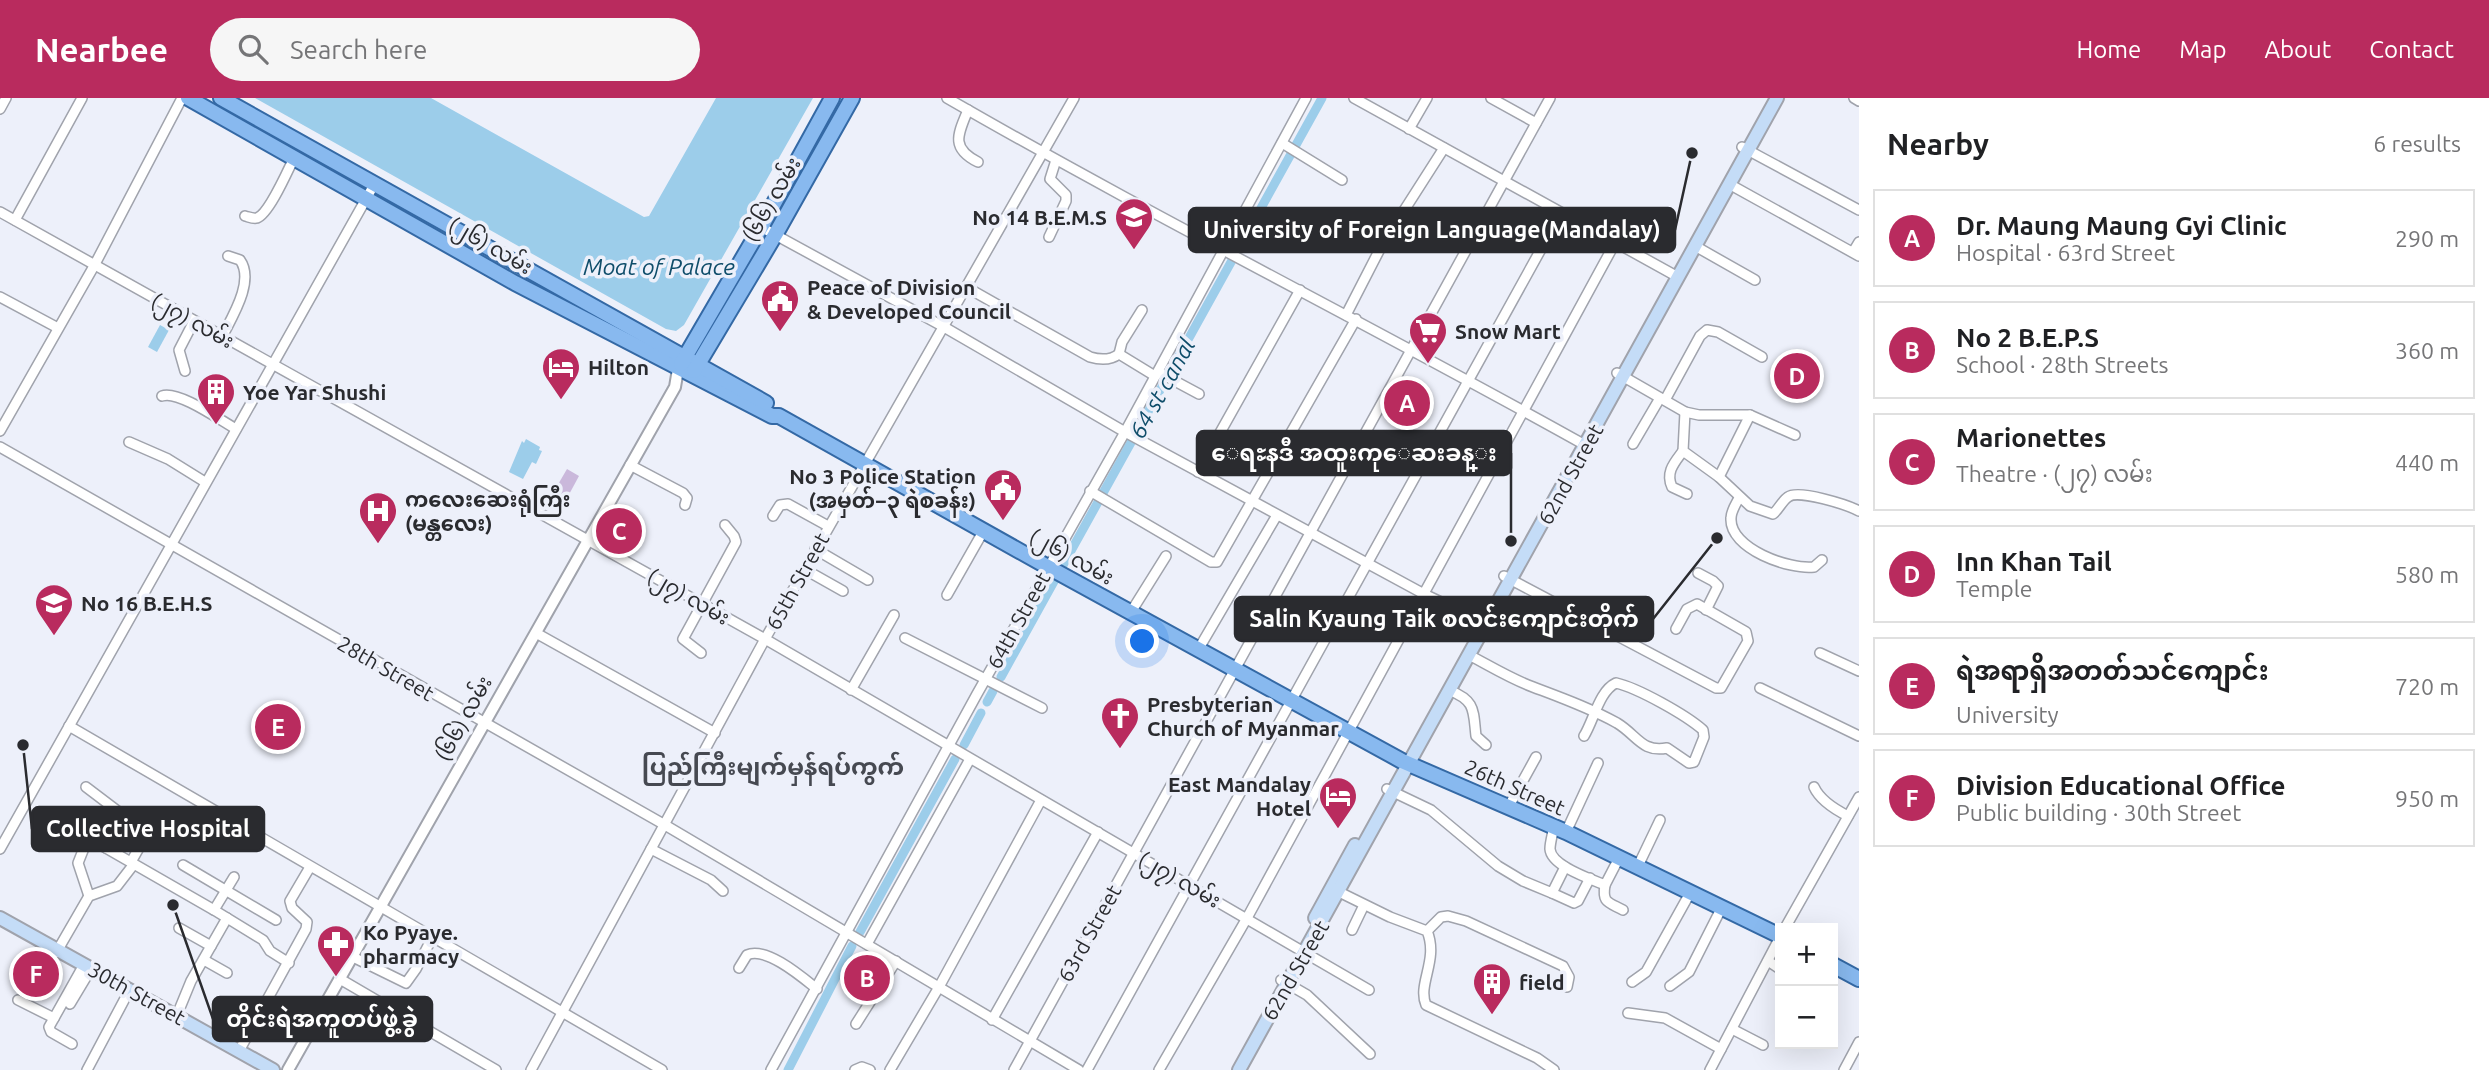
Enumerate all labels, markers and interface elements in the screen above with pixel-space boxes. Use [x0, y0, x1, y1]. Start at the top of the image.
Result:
search box [210, 18, 700, 81]
icon: search [234, 30, 272, 68]
text: Nearbee [35, 31, 168, 68]
text: Search here [290, 35, 427, 64]
text: Home [2076, 36, 2141, 63]
text: Map [2179, 36, 2226, 63]
text: About [2264, 36, 2331, 63]
text: Contact [2369, 36, 2454, 63]
text: Nearby [1887, 127, 1989, 161]
text: 6 results [2373, 131, 2461, 156]
street label: (၆၆) လမ်း [735, 151, 805, 245]
school or university icon: No 14 B.E.M.S [1113, 196, 1155, 251]
place label: No 14 B.E.M.S [972, 205, 1107, 229]
callout: University of Foreign Language(Mandalay) [1189, 208, 1675, 252]
street label: (၂၆) လမ်း [442, 209, 539, 284]
text: Dr. Maung Maung Gyi Clinic [1956, 211, 2287, 240]
text: University of Foreign Language(Mandalay) [1203, 217, 1661, 243]
text: A [1904, 226, 1920, 251]
text: 290 m [2395, 226, 2459, 251]
text: Hospital · 63rd Street [1956, 240, 2175, 265]
water label: Moat of Palace [583, 254, 735, 280]
place label: Peace of Division & Developed Council [807, 275, 1011, 323]
public building icon: Peace of Division & Developed Council [759, 278, 801, 333]
street label: (၂၇) လမ်း [145, 285, 240, 358]
supermarket icon: Snow Mart [1407, 310, 1449, 365]
place label: Snow Mart [1455, 319, 1561, 343]
text: No 2 B.E.P.S [1956, 323, 2099, 352]
water label: 64 st canal [1124, 333, 1200, 442]
text: B [1904, 338, 1920, 363]
text: 360 m [2395, 338, 2459, 363]
hotel icon: Hilton [540, 346, 582, 401]
pin: D [1774, 350, 1820, 402]
text: School · 28th Streets [1956, 352, 2169, 377]
place label: Hilton [588, 355, 649, 379]
building icon: Yoe Yar Shushi [195, 371, 237, 426]
pin: A [1384, 377, 1430, 429]
place label: Yoe Yar Shushi [243, 380, 386, 404]
street label: 62nd Street [1532, 419, 1608, 529]
text: Marionettes [1956, 423, 2106, 452]
callout: ေရႊနဒီ အထူးကုေဆးခန္း [1197, 431, 1511, 475]
text: ေရႊနဒီ အထူးကုေဆးခန္း [1211, 437, 1497, 472]
text: C [1905, 450, 1919, 475]
text: 440 m [2395, 450, 2459, 475]
text: Theatre · (၂၇) လမ်း [1956, 461, 2153, 486]
place label: No 3 Police Station (အမှတ်−၃ ရဲစခန်း) [789, 464, 976, 518]
public building icon: No 3 Police Station (အမှတ်−၃ ရဲစခန်း) [982, 467, 1024, 522]
place label: ကလေးဆေးရုံကြီး (မန္တလေး) [405, 485, 571, 541]
hospital icon: ကလေးဆေးရုံကြီး (မန္တလေး) [357, 490, 399, 545]
pin: C [596, 505, 642, 557]
street label: (၂၆) လမ်း [1023, 520, 1120, 594]
street label: 65th Street [760, 528, 834, 634]
text: Inn Khan Tail [1956, 547, 2112, 576]
street label: (၂၇) လမ်း [641, 560, 736, 634]
text: D [1904, 562, 1920, 587]
text: 580 m [2395, 562, 2459, 587]
street label: 64th Street [981, 567, 1055, 673]
text: Temple [1956, 576, 2032, 601]
school or university icon: No 16 B.E.H.S [33, 582, 75, 637]
place label: No 16 B.E.H.S [81, 591, 212, 615]
callout: Salin Kyaung Taik စလင်းကျောင်းတိုက် [1235, 597, 1653, 641]
text: Salin Kyaung Taik စလင်းကျောင်းတိုက် [1249, 603, 1639, 639]
your location [1125, 624, 1159, 658]
street label: 28th Street [334, 631, 438, 705]
text: ရဲအရာရှိအတတ်သင်ကျောင်း [1956, 656, 2269, 685]
street label: (၆၆) လမ်း [427, 670, 496, 765]
text: E [1905, 674, 1919, 699]
text: 720 m [2395, 674, 2459, 699]
place label: Presbyterian Church of Myanmar [1147, 692, 1339, 740]
church icon: Presbyterian Church of Myanmar [1099, 695, 1141, 750]
pin: E [255, 701, 301, 753]
text: University [1956, 702, 2059, 727]
district label: ပြည်ကြီးမျက်မှန်ရပ်ကွက် [642, 751, 904, 787]
street label: 26th Street [1461, 754, 1569, 820]
text: Division Educational Office [1956, 771, 2286, 800]
place label: East Mandalay Hotel [1168, 772, 1311, 820]
hotel icon: East Mandalay Hotel [1317, 775, 1359, 830]
text: F [1906, 786, 1918, 811]
text: 950 m [2395, 786, 2459, 811]
text: Public building · 30th Street [1956, 800, 2241, 825]
callout: Collective Hospital [32, 807, 264, 851]
text: Collective Hospital [46, 816, 250, 841]
street label: (၂၇) လမ်း [1132, 843, 1227, 917]
street label: 63rd Street [1052, 880, 1126, 986]
street label: 62nd Street [1257, 916, 1333, 1024]
place label: Ko Pyaye. pharmacy [363, 920, 459, 968]
pharmacy icon: Ko Pyaye. pharmacy [315, 923, 357, 978]
map controls [1775, 923, 1838, 1049]
button: + [1775, 923, 1838, 986]
pin: F [13, 948, 59, 1000]
pin: B [844, 952, 890, 1004]
street label: 30th Street [84, 956, 190, 1030]
building icon: field [1471, 961, 1513, 1016]
place label: field [1519, 970, 1564, 994]
button: − [1775, 986, 1838, 1049]
callout: တိုင်းရဲအကူတပ်ဖွဲ့ခွဲ [213, 997, 432, 1041]
text: တိုင်းရဲအကူတပ်ဖွဲ့ခွဲ [226, 1003, 418, 1038]

